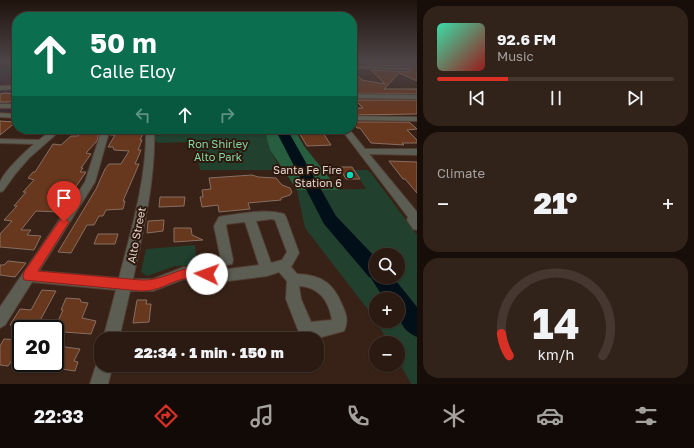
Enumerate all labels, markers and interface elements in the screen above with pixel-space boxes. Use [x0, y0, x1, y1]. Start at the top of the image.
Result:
text: 50 m [90, 26, 157, 59]
icon: ahead [24, 28, 76, 80]
text: 92.6 FM [497, 30, 556, 48]
text: Music [497, 48, 534, 64]
text: Calle Eloy [90, 60, 176, 82]
icon: previous [466, 87, 488, 109]
icon: pause [545, 87, 567, 109]
icon: next [624, 87, 646, 109]
icon: left [132, 104, 154, 126]
icon: ahead [174, 104, 196, 126]
icon: right [216, 104, 238, 126]
park label: Ron Shirley Alto Park [188, 137, 248, 163]
place label: Santa Fe Fire Station 6 [273, 163, 342, 189]
text: Climate [437, 165, 485, 181]
marker: Santa Fe Fire Station 6 [345, 170, 355, 180]
pin [47, 181, 81, 222]
text: 21° [533, 185, 578, 221]
icon: arrive [53, 187, 75, 209]
text: − [437, 190, 449, 217]
text: + [662, 190, 674, 217]
street label: Alto Street [124, 206, 148, 264]
map controls [369, 248, 405, 372]
button: search [369, 248, 405, 284]
position arrow [186, 253, 228, 295]
button: + [369, 292, 405, 328]
text: 14 [532, 298, 579, 348]
speed limit sign: 20 [12, 320, 64, 372]
button: − [369, 336, 405, 372]
text: 22:34 · 1 min · 150 m [134, 343, 284, 361]
text: km/h [537, 346, 574, 363]
icon: directions [152, 402, 180, 430]
icon: music [248, 402, 276, 430]
icon: phone [344, 402, 372, 430]
icon: climate [440, 402, 468, 430]
icon: car [536, 402, 564, 430]
icon: filters [632, 402, 660, 430]
text: 22:33 [34, 405, 84, 427]

